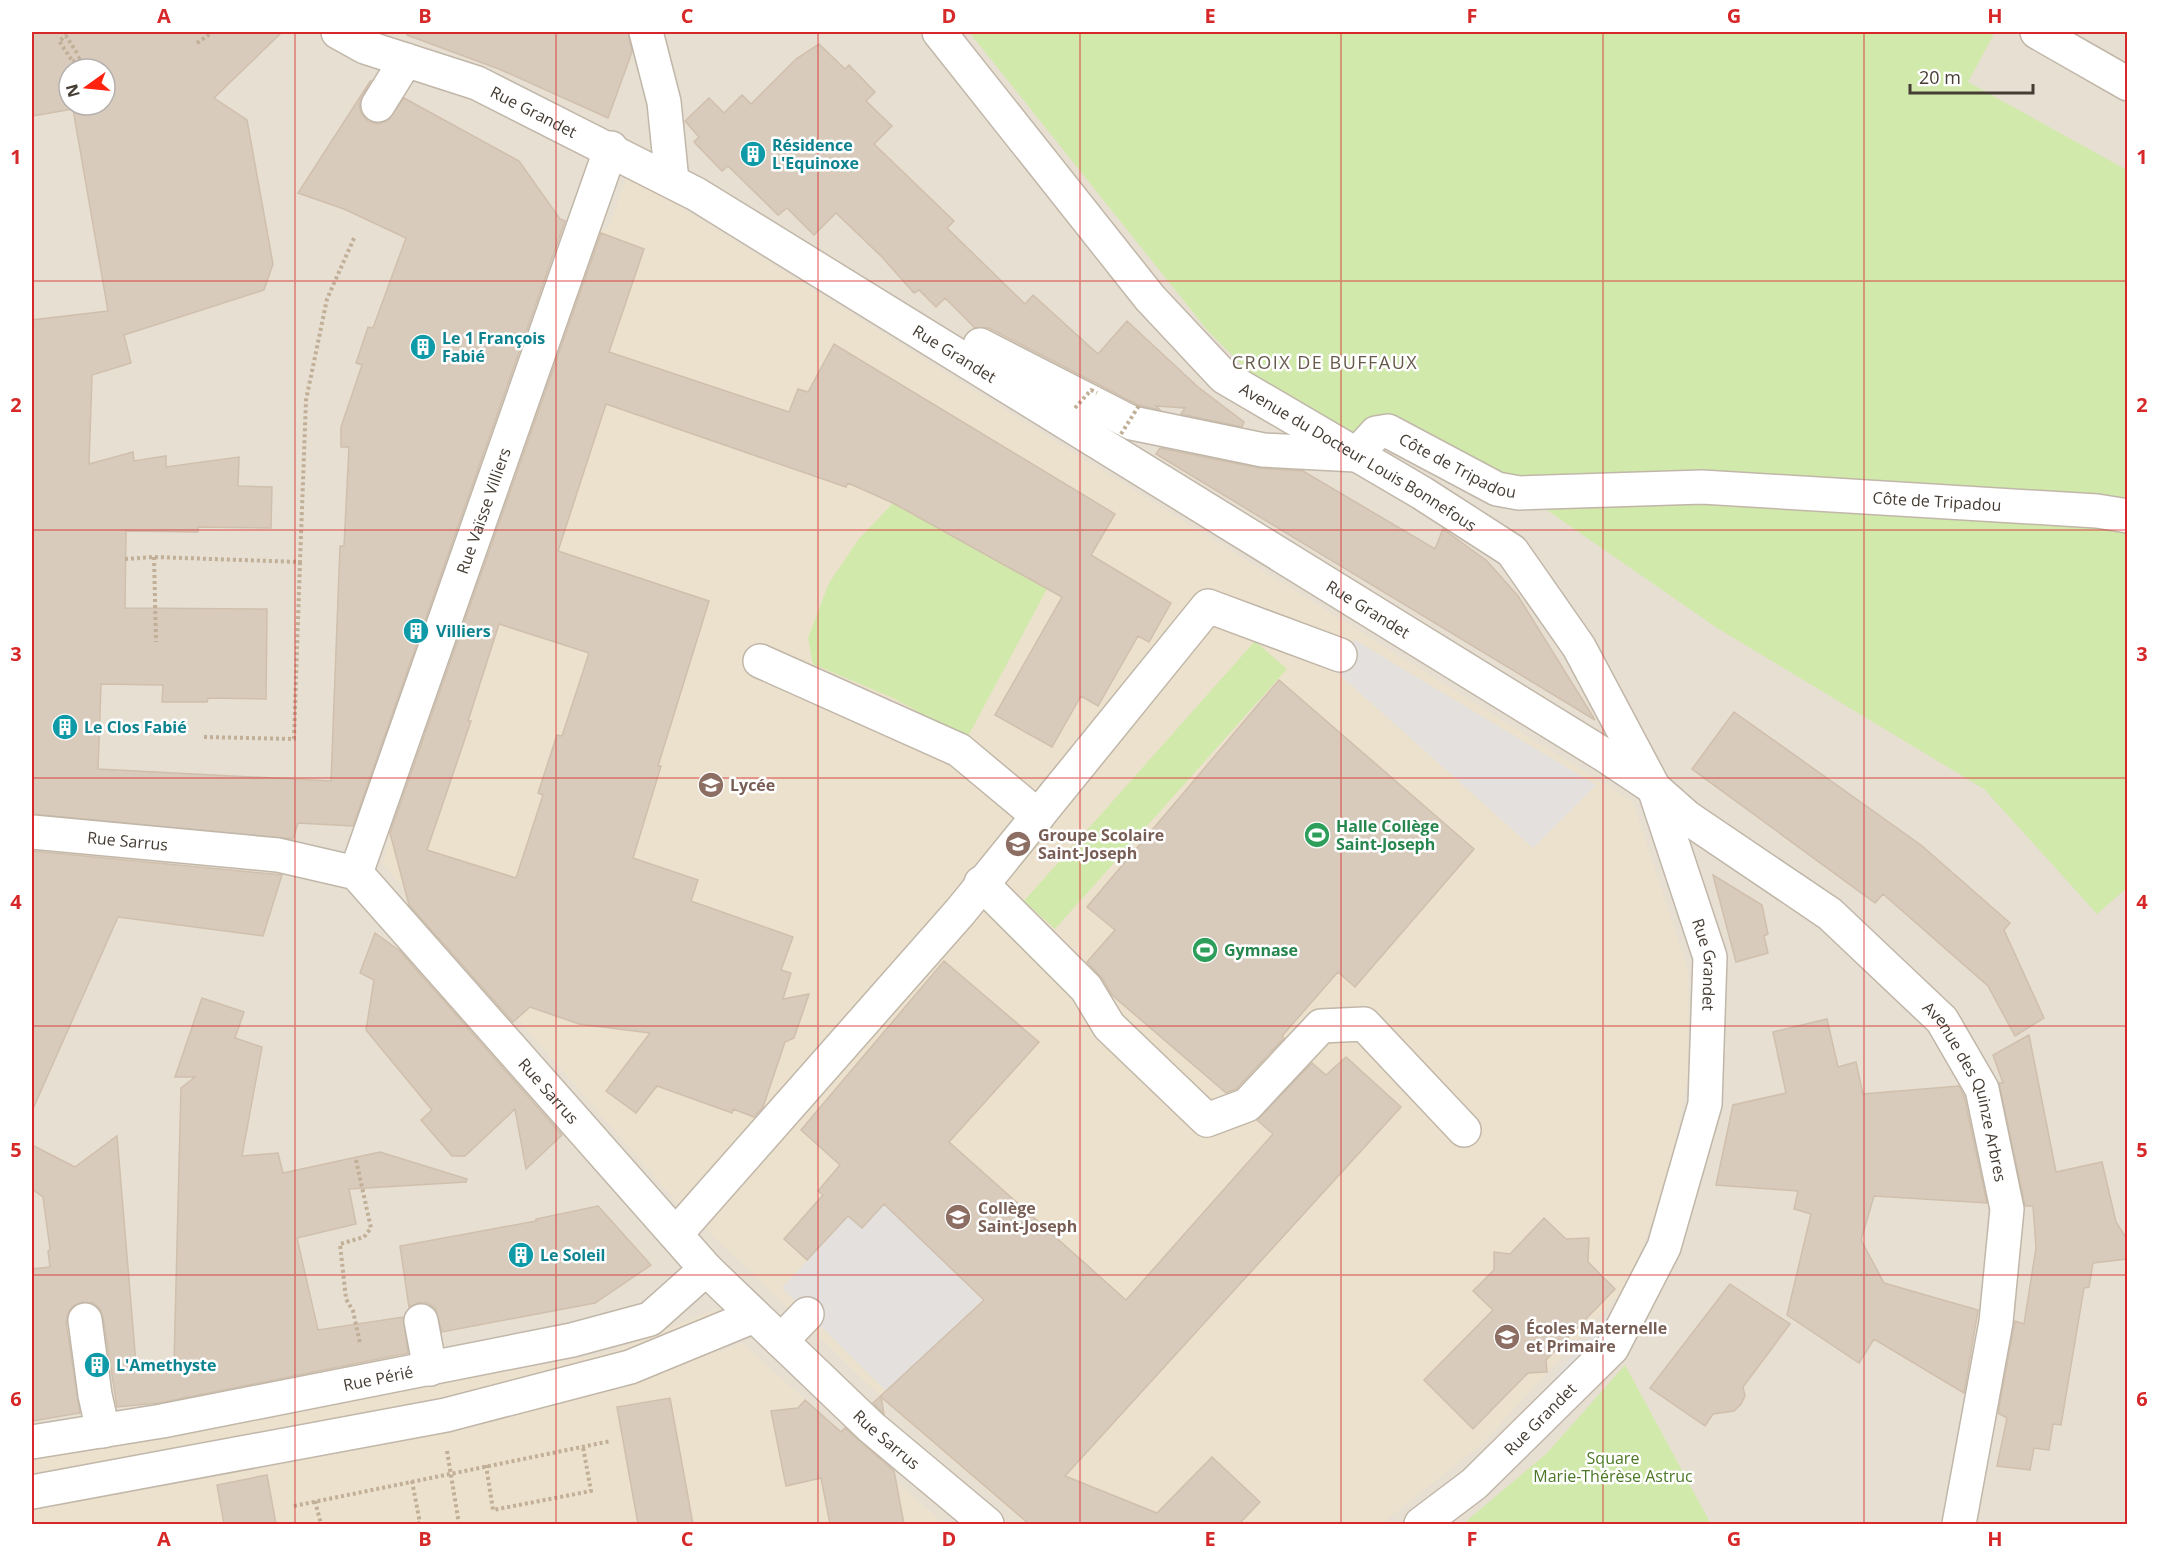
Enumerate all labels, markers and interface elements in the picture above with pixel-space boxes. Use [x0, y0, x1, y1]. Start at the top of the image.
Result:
text: A [157, 2, 171, 29]
text: B [418, 2, 432, 29]
text: C [681, 2, 694, 29]
text: D [942, 2, 956, 29]
text: E [1204, 2, 1216, 29]
text: F [1467, 2, 1477, 29]
text: G [1727, 2, 1741, 29]
text: H [1987, 2, 2003, 29]
north arrow [57, 57, 117, 117]
scale bar [1910, 57, 2033, 95]
text: 20 m [1919, 65, 1961, 89]
street label: Rue Grandet [487, 81, 581, 143]
text: N [60, 82, 85, 100]
place label: Résidence L'Equinoxe [772, 134, 859, 174]
building icon: Résidence L'Equinoxe [738, 139, 768, 169]
text: 1 [10, 143, 22, 170]
text: 1 [2136, 143, 2148, 170]
street label: Rue Grandet [909, 320, 1001, 388]
place label: Le 1 François Fabié [442, 327, 545, 367]
building icon: Le 1 François Fabié [408, 332, 438, 362]
district label: CROIX DE BUFFAUX [1232, 350, 1418, 374]
street label: Avenue du Docteur Louis Bonnefous [1236, 378, 1481, 536]
text: 2 [10, 391, 22, 418]
text: 2 [2136, 391, 2148, 418]
street label: Côte de Tripadou [1395, 428, 1518, 503]
street label: Rue Vaïsse Villiers [451, 445, 516, 577]
street label: Côte de Tripadou [1872, 486, 2002, 516]
street label: Rue Grandet [1322, 575, 1414, 643]
building icon: Villiers [401, 616, 431, 646]
place label: Villiers [436, 620, 491, 642]
text: 3 [10, 640, 22, 667]
text: 3 [2136, 640, 2148, 667]
building icon: Le Clos Fabié [50, 712, 80, 742]
place label: Le Clos Fabié [84, 716, 187, 738]
school or university icon: Lycée [696, 770, 726, 800]
place label: Lycée [730, 774, 775, 796]
place label: Halle Collège Saint-Joseph [1336, 815, 1439, 855]
sports icon: Halle Collège Saint-Joseph [1302, 820, 1332, 850]
place label: Groupe Scolaire Saint-Joseph [1038, 824, 1164, 864]
street label: Rue Sarrus [86, 826, 169, 856]
school or university icon: Groupe Scolaire Saint-Joseph [1003, 829, 1033, 859]
text: 4 [10, 888, 22, 915]
text: 4 [2136, 888, 2148, 915]
street label: Rue Grandet [1687, 915, 1722, 1012]
sports icon: Gymnase [1190, 935, 1220, 965]
place label: Gymnase [1224, 939, 1298, 961]
street label: Avenue des Quinze Arbres [1918, 996, 2012, 1184]
street label: Rue Sarrus [514, 1053, 584, 1129]
text: 5 [10, 1136, 22, 1163]
text: 5 [2136, 1136, 2148, 1163]
place label: Collège Saint-Joseph [978, 1197, 1077, 1237]
school or university icon: Collège Saint-Joseph [943, 1202, 973, 1232]
building icon: Le Soleil [506, 1240, 536, 1270]
place label: Le Soleil [540, 1244, 605, 1266]
place label: Écoles Maternelle et Primaire [1526, 1317, 1667, 1357]
school or university icon: Écoles Maternelle et Primaire [1492, 1322, 1522, 1352]
building icon: L'Amethyste [82, 1350, 112, 1380]
place label: L'Amethyste [116, 1354, 216, 1376]
street label: Rue Périé [341, 1361, 415, 1396]
street label: Rue Grandet [1499, 1378, 1581, 1460]
text: 6 [10, 1385, 22, 1412]
text: 6 [2136, 1385, 2148, 1412]
street label: Rue Sarrus [849, 1405, 924, 1474]
park label: Square Marie-Thérèse Astruc [1533, 1447, 1693, 1487]
text: A [157, 1525, 171, 1552]
text: B [418, 1525, 432, 1552]
text: C [681, 1525, 694, 1552]
text: D [942, 1525, 956, 1552]
text: E [1204, 1525, 1216, 1552]
text: F [1467, 1525, 1477, 1552]
text: G [1727, 1525, 1741, 1552]
text: H [1987, 1525, 2003, 1552]

